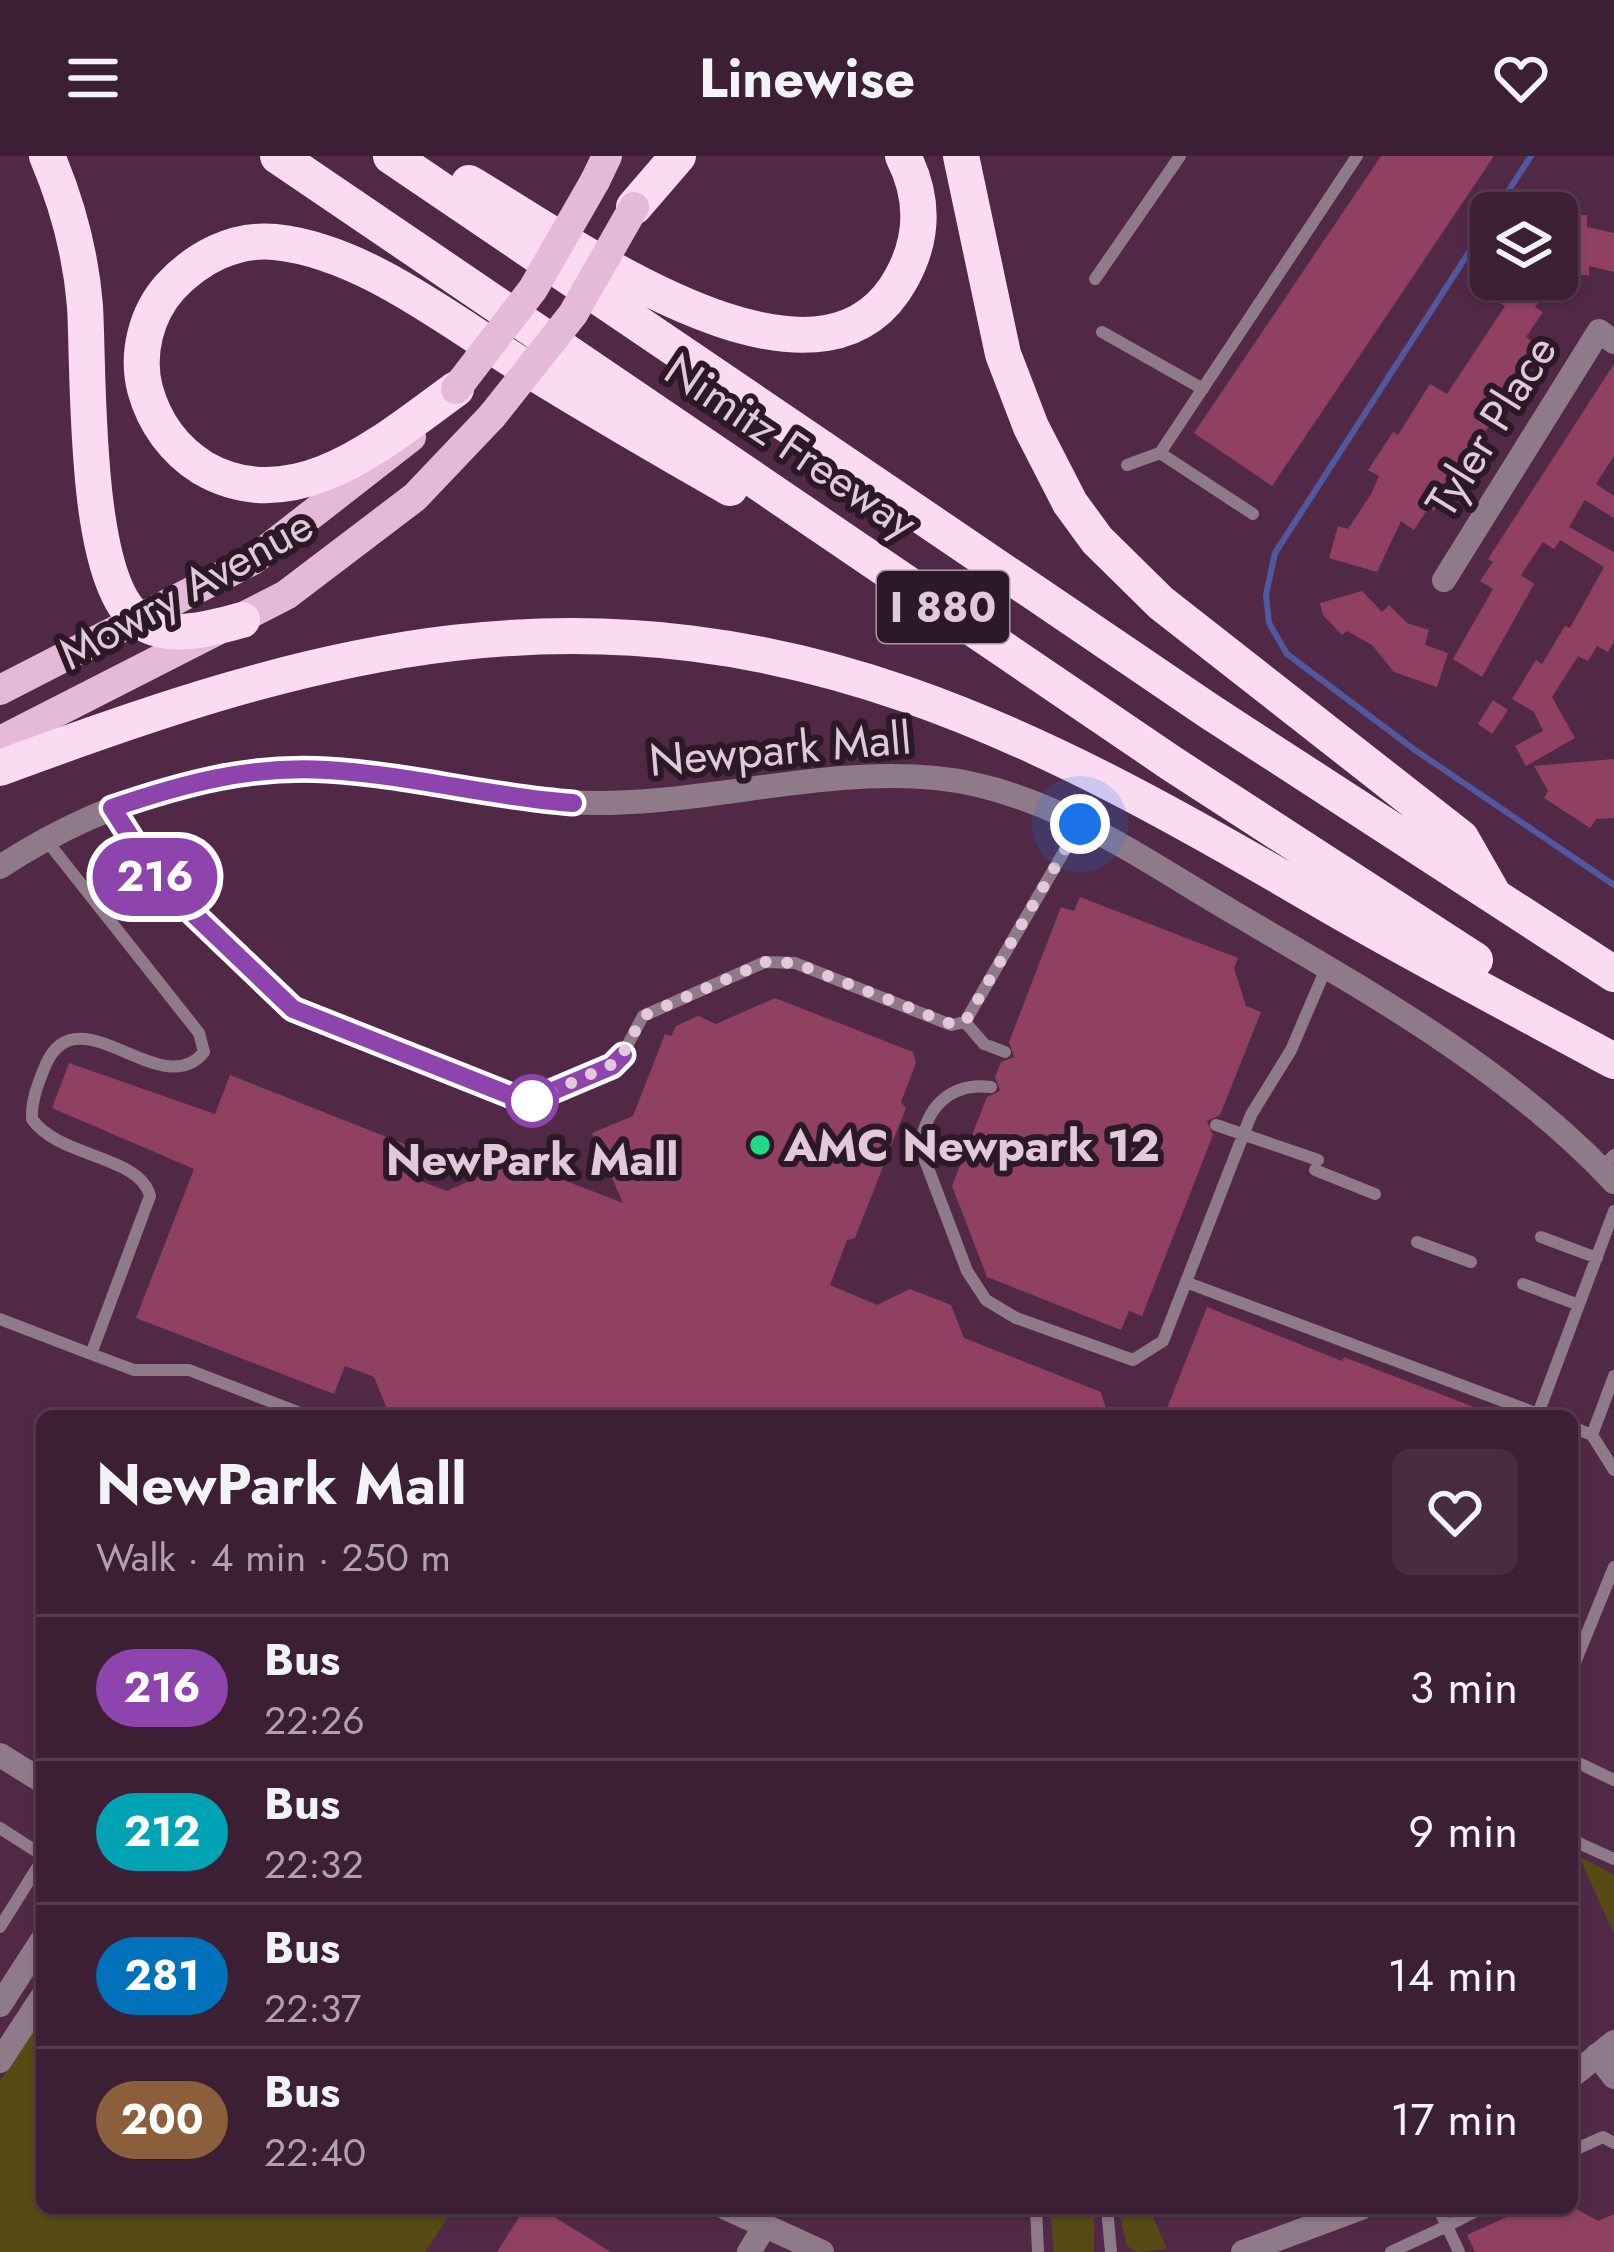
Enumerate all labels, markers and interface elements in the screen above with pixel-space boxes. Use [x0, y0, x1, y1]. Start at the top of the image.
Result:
text: Linewise [699, 39, 915, 117]
icon: menu [60, 45, 126, 111]
icon: heart [1488, 45, 1554, 111]
map controls [1470, 192, 1578, 300]
button: layers [1470, 192, 1578, 300]
street label: Tyler Place [1410, 323, 1572, 529]
street label: Nimitz Freeway [652, 337, 930, 555]
street label: Mowry Avenue [47, 492, 325, 686]
road number: I 880 [877, 571, 1009, 643]
street label: Newpark Mall [646, 705, 914, 793]
your location [1050, 794, 1110, 854]
line badge: 216 [86, 838, 224, 916]
text: 216 [116, 846, 194, 907]
marker: NewPark Mall [507, 1076, 557, 1126]
place label: AMC Newpark 12 [783, 1113, 1160, 1178]
place label: NewPark Mall [386, 1127, 678, 1192]
marker: AMC Newpark 12 [747, 1132, 773, 1158]
text: NewPark Mall [96, 1443, 467, 1525]
button: heart [1392, 1449, 1518, 1575]
text: Walk · 4 min · 250 m [96, 1529, 451, 1586]
text: Bus [264, 1627, 340, 1692]
text: 3 min [1410, 1655, 1518, 1720]
text: 216 [123, 1657, 201, 1718]
text: 22:26 [264, 1692, 365, 1749]
text: Bus [264, 1771, 340, 1836]
text: 9 min [1408, 1799, 1518, 1864]
text: 212 [124, 1801, 200, 1862]
text: 22:32 [264, 1836, 364, 1893]
text: Bus [264, 1915, 340, 1980]
text: 14 min [1388, 1943, 1518, 2008]
text: 281 [124, 1945, 200, 2006]
text: 22:37 [264, 1980, 361, 2037]
text: Bus [264, 2059, 340, 2124]
text: 17 min [1390, 2087, 1518, 2152]
text: 200 [120, 2089, 204, 2150]
text: 22:40 [264, 2124, 366, 2181]

